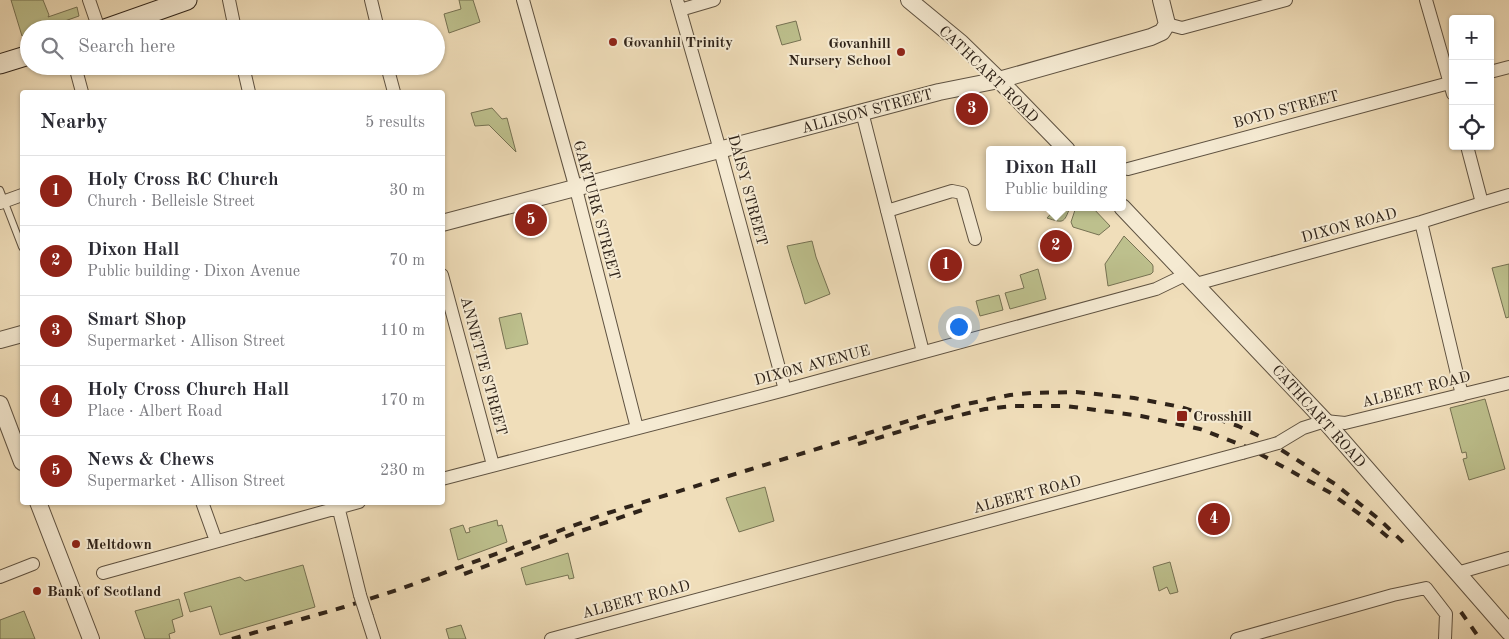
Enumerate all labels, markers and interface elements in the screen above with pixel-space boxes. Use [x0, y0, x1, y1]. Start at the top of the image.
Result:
map controls [1449, 15, 1494, 150]
button: + [1449, 15, 1494, 60]
search box [20, 20, 445, 75]
street label: CATHCART ROAD [935, 24, 1041, 126]
icon: search [38, 34, 66, 62]
marker: Govanhil Trinity [607, 36, 619, 48]
place label: Govanhil Trinity [623, 36, 733, 51]
place label: Govanhill Nursery School [788, 37, 891, 69]
text: Search here [78, 38, 175, 57]
marker: Govanhill Nursery School [895, 46, 907, 58]
button: − [1449, 60, 1494, 105]
street label: ALLISON STREET [800, 88, 935, 137]
street label: BOYD STREET [1232, 89, 1341, 132]
pin: 3 [956, 90, 988, 128]
button: locate [1449, 105, 1494, 150]
text: Nearby [40, 112, 108, 133]
text: 5 results [365, 115, 425, 131]
street label: DAISY STREET [724, 133, 769, 248]
street label: GARTURK STREET [570, 139, 621, 282]
popup [986, 146, 1126, 211]
text: Dixon Hall [1004, 159, 1097, 178]
text: Holy Cross RC Church [87, 171, 279, 190]
text: Public building [1004, 182, 1108, 198]
text: 1 [51, 183, 61, 199]
text: 30 m [389, 183, 425, 199]
text: Church · Belleisle Street [87, 194, 255, 210]
pin: 5 [515, 201, 547, 239]
street label: DIXON ROAD [1300, 206, 1399, 246]
pin: 2 [1040, 227, 1072, 265]
text: Dixon Hall [87, 241, 179, 260]
pin: 1 [930, 246, 962, 284]
text: 2 [51, 253, 61, 269]
text: 70 m [389, 253, 425, 269]
text: Public building · Dixon Avenue [87, 264, 300, 280]
street label: ANNETTE STREET [457, 295, 508, 437]
text: Smart Shop [87, 311, 186, 330]
your location [946, 314, 972, 340]
text: 3 [51, 323, 61, 339]
text: 110 m [380, 323, 425, 339]
text: Supermarket · Allison Street [87, 334, 285, 350]
street label: DIXON AVENUE [753, 344, 872, 389]
street label: CATHCART ROAD [1268, 363, 1368, 471]
street label: ALBERT ROAD [1361, 370, 1472, 411]
text: Holy Cross Church Hall [87, 381, 289, 400]
text: 4 [51, 393, 61, 409]
text: 170 m [380, 393, 425, 409]
text: Place · Albert Road [87, 404, 222, 420]
marker: Crosshill [1175, 409, 1189, 423]
place label: Crosshill [1193, 410, 1252, 425]
text: News & Chews [87, 451, 214, 470]
text: 5 [51, 463, 61, 479]
text: 230 m [380, 463, 425, 479]
text: Supermarket · Allison Street [87, 474, 285, 490]
street label: ALBERT ROAD [972, 474, 1083, 517]
pin: 4 [1198, 500, 1230, 538]
marker: Meltdown [70, 538, 82, 550]
place label: Meltdown [86, 538, 152, 553]
street label: ALBERT ROAD [581, 579, 692, 622]
marker: Bank of Scotland [31, 585, 43, 597]
place label: Bank of Scotland [47, 585, 161, 600]

